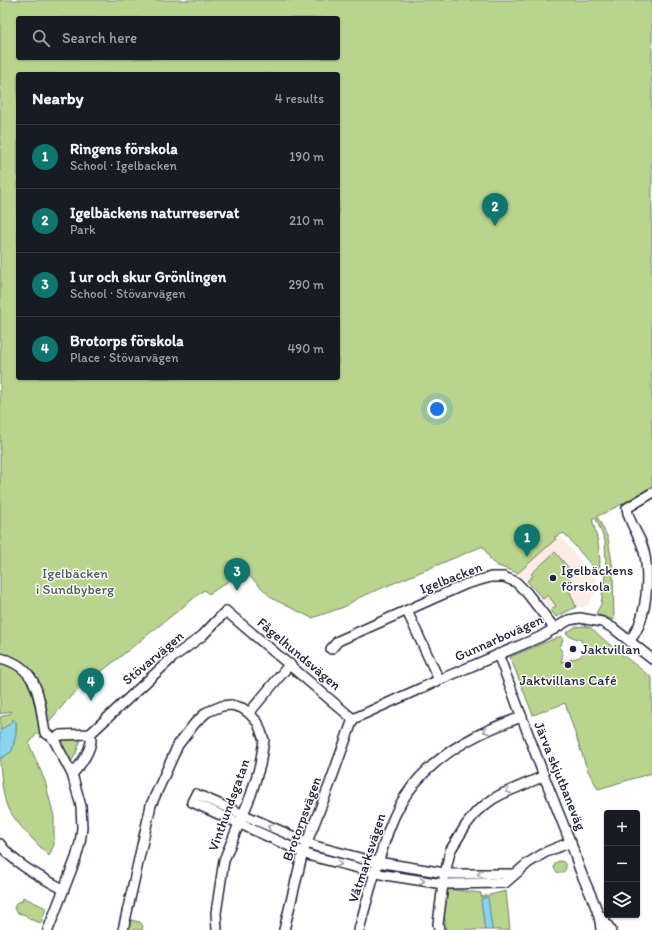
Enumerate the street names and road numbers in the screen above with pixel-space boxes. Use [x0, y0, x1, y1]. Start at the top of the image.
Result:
street label: Igelbacken [417, 558, 485, 598]
street label: Gunnarbovägen [452, 611, 546, 665]
street label: Fågelhundsvägen [254, 614, 344, 694]
street label: Stövarvägen [119, 627, 187, 689]
street label: Järva skjutbaneväg [530, 719, 590, 834]
street label: Vinthundsgatan [204, 757, 254, 853]
street label: Brotorpsvägen [279, 774, 325, 863]
street label: Våtmarksvägen [345, 811, 390, 905]

